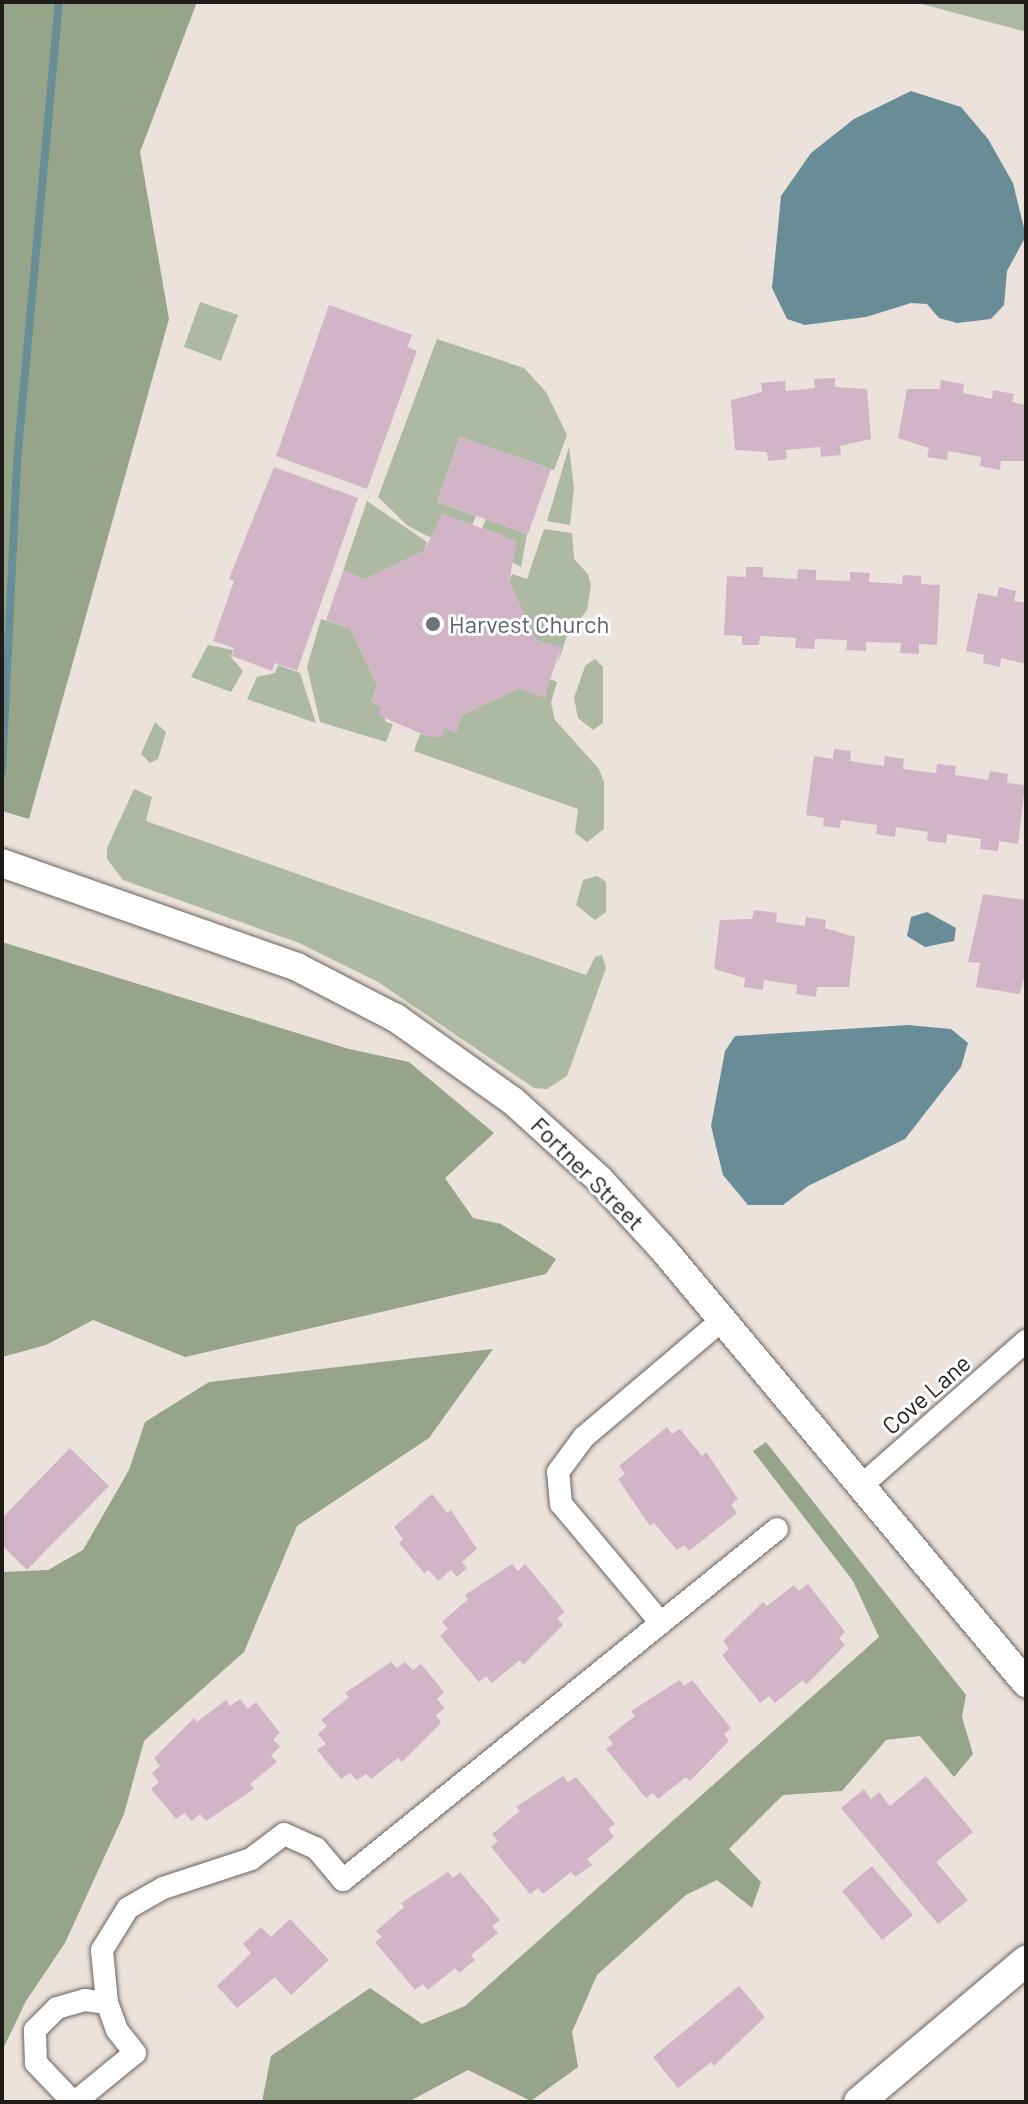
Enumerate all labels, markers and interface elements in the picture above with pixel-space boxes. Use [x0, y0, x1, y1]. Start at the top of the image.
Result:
place label: Harvest Church [449, 610, 609, 638]
marker: Harvest Church [424, 615, 442, 633]
street label: Fortner Street [525, 1110, 651, 1236]
street label: Cove Lane [876, 1348, 976, 1440]

